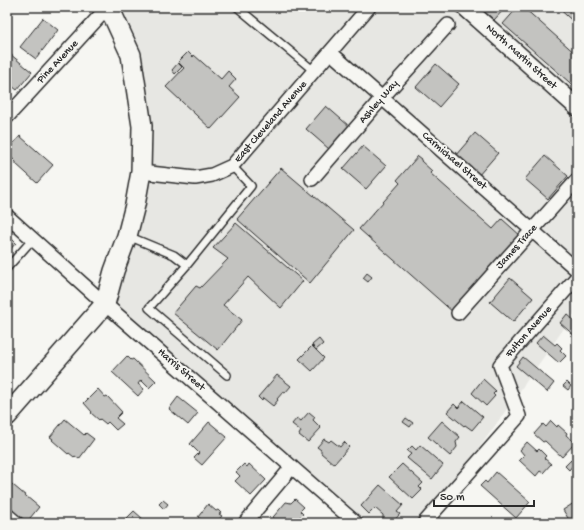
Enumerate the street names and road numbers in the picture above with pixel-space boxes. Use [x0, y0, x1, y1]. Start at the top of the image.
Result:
street label: North Martin Street [483, 22, 560, 93]
street label: Pine Avenue [34, 38, 81, 87]
street label: Ashley Way [357, 77, 401, 126]
street label: East Cleveland Avenue [232, 78, 310, 165]
street label: Carmichael Street [419, 130, 490, 193]
street label: James Trace [494, 222, 540, 272]
street label: Fulton Avenue [503, 304, 555, 361]
street label: Harris Street [155, 346, 208, 395]

